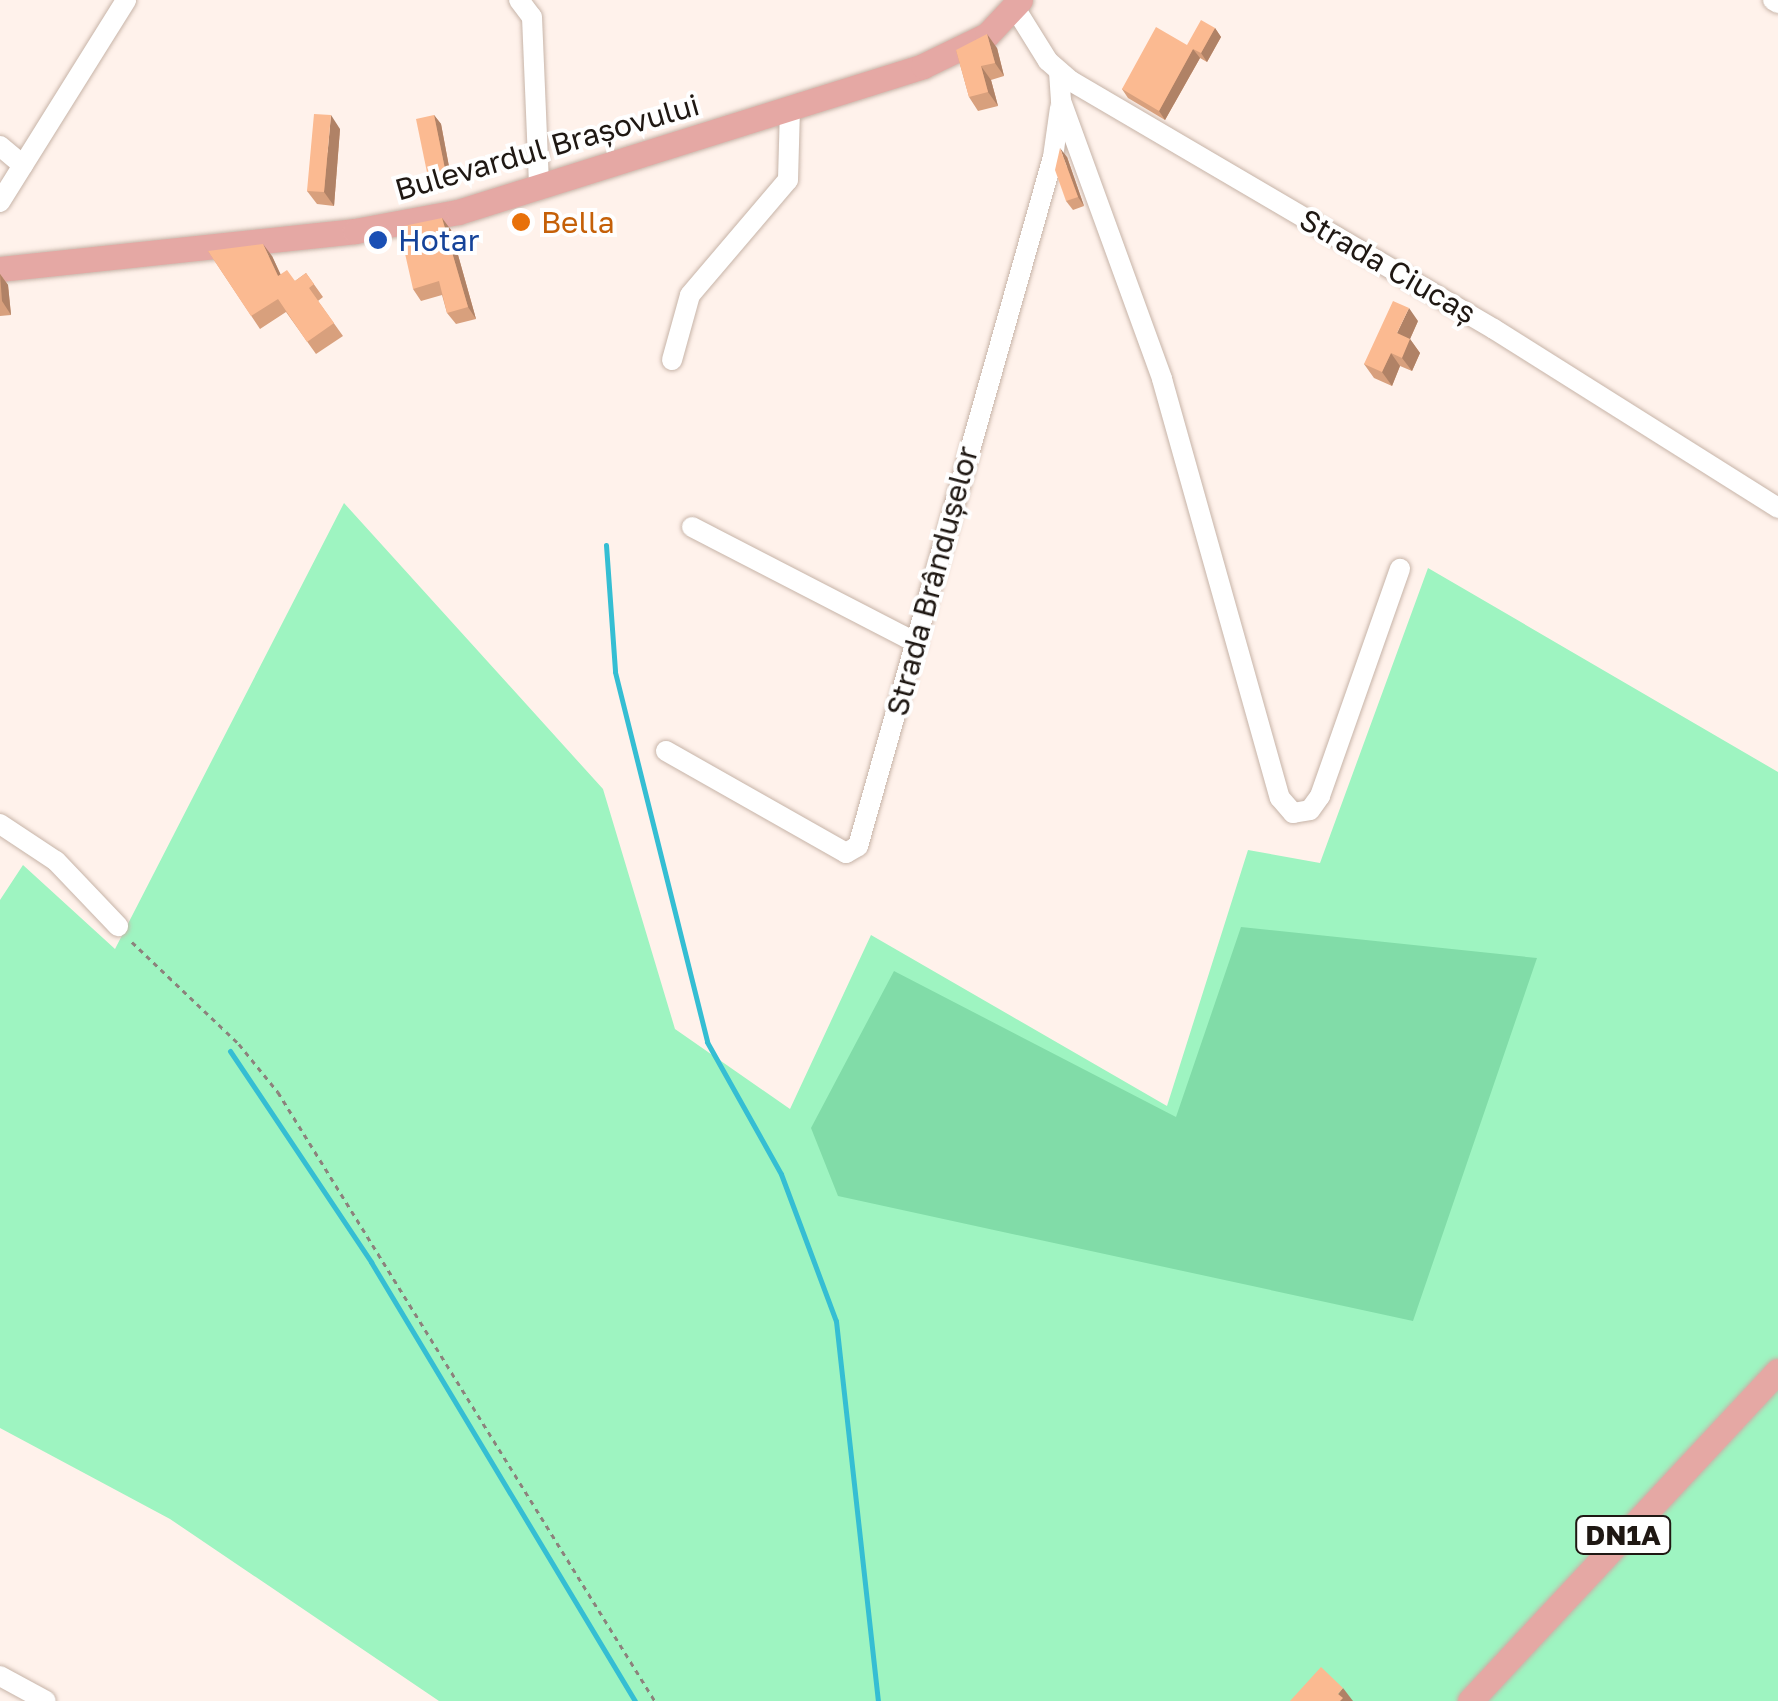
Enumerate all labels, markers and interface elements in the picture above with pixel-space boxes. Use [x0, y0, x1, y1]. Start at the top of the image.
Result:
street label: Bulevardul Brașovului [391, 86, 703, 208]
street label: Strada Ciucaș [1293, 201, 1483, 331]
place label: Bella [541, 204, 615, 240]
marker: Bella [510, 211, 532, 233]
place label: Hotar [398, 222, 479, 258]
marker: Hotar [367, 229, 389, 251]
street label: Strada Brândușelor [879, 442, 985, 720]
road number: DN1A [1573, 1512, 1673, 1558]

